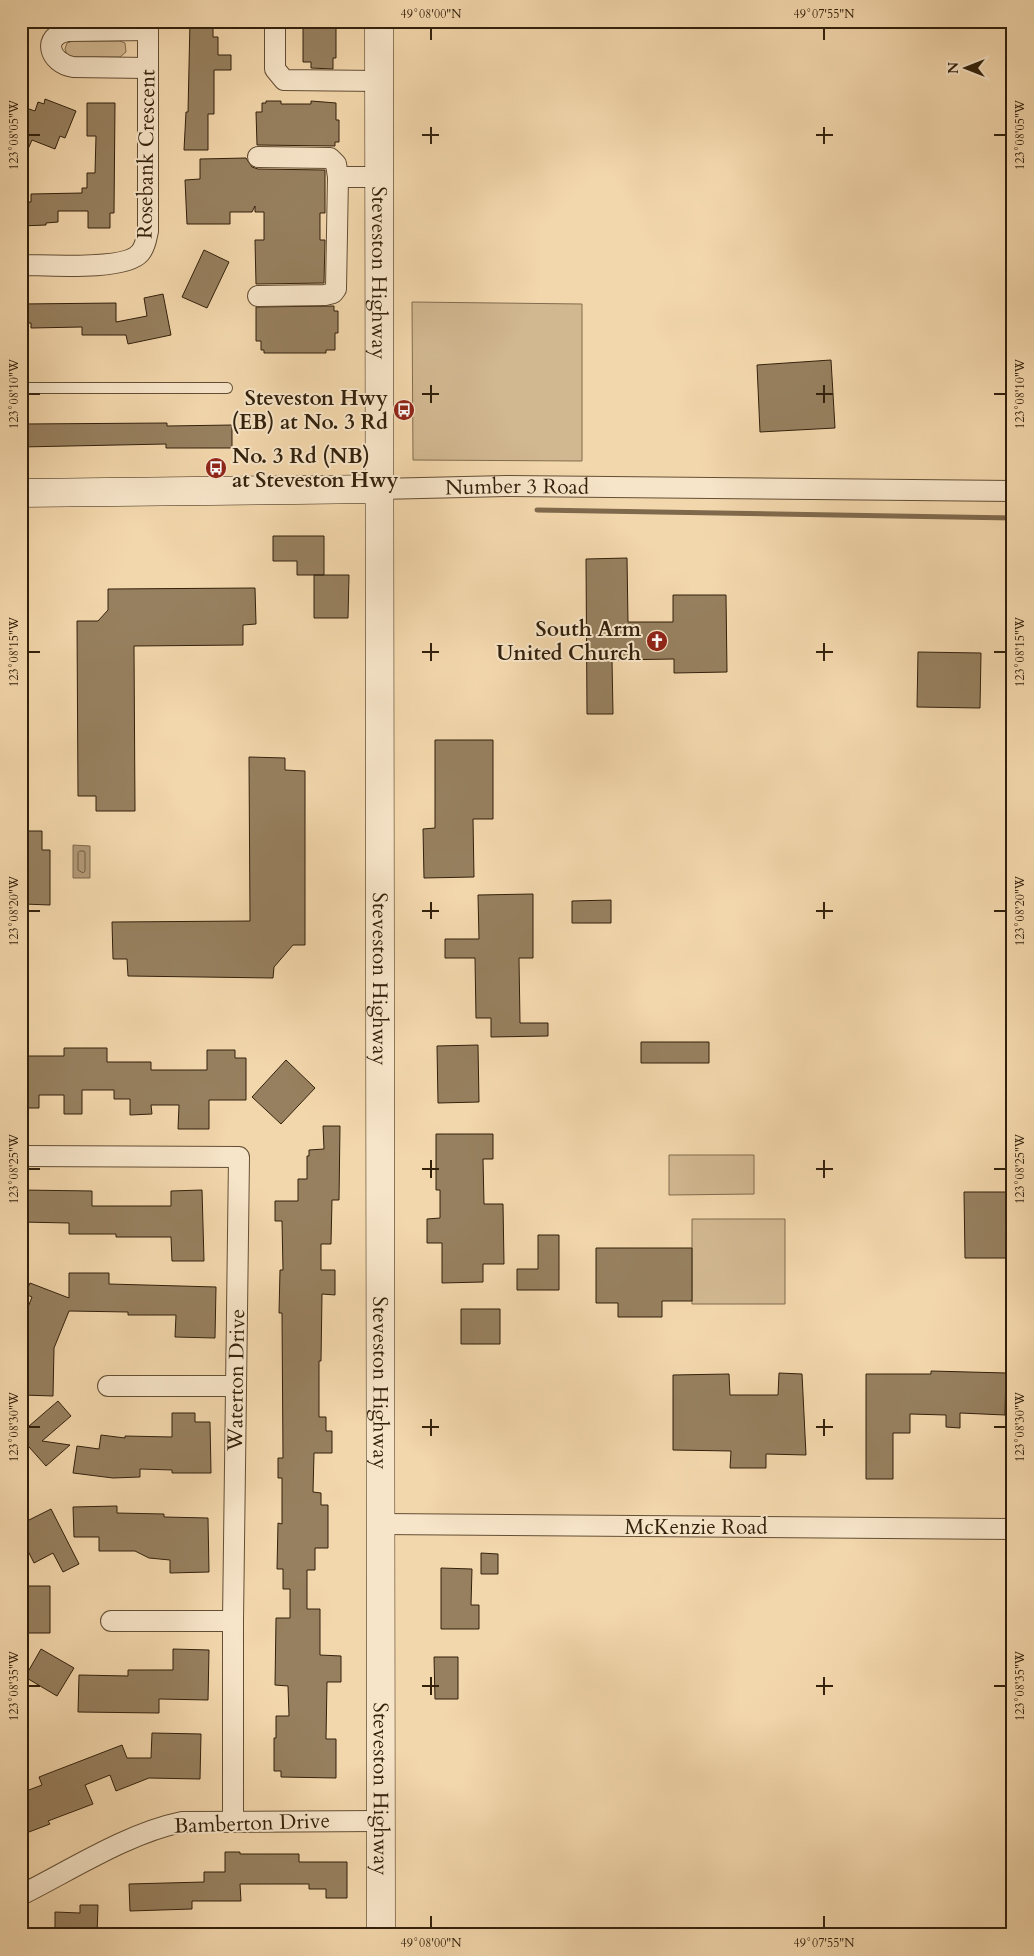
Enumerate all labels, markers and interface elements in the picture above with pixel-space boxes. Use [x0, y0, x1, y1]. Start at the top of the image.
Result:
text: 49°08'00"N [401, 6, 462, 22]
text: 49°07'55"N [794, 6, 855, 22]
north arrow [942, 42, 992, 92]
text: N [944, 62, 963, 74]
street label: Rosebank Crescent [131, 69, 162, 239]
text: 123°08'05"W [6, 99, 22, 170]
text: 123°08'05"W [1012, 99, 1028, 170]
street label: Steveston Highway [364, 186, 393, 360]
text: 123°08'10"W [6, 358, 22, 429]
text: 123°08'10"W [1012, 358, 1028, 429]
place label: Steveston Hwy (EB) at No. 3 Rd [232, 384, 388, 437]
bus stop icon: Steveston Hwy (EB) at No. 3 Rd [392, 398, 416, 422]
place label: No. 3 Rd (NB) at Steveston Hwy [232, 442, 399, 495]
bus stop icon: No. 3 Rd (NB) at Steveston Hwy [204, 456, 228, 480]
street label: Number 3 Road [445, 472, 589, 502]
place label: South Arm United Church [496, 615, 642, 668]
text: 123°08'15"W [6, 616, 22, 687]
text: 123°08'15"W [1012, 616, 1028, 687]
church icon: South Arm United Church [645, 629, 669, 653]
text: 123°08'20"W [6, 875, 22, 946]
text: 123°08'20"W [1012, 875, 1028, 946]
street label: Steveston Highway [365, 892, 394, 1066]
text: 123°08'25"W [6, 1133, 22, 1204]
text: 123°08'25"W [1012, 1133, 1028, 1204]
street label: Steveston Highway [365, 1296, 395, 1470]
street label: Waterton Drive [221, 1309, 252, 1452]
text: 123°08'30"W [6, 1391, 22, 1462]
text: 123°08'30"W [1012, 1391, 1028, 1462]
street label: McKenzie Road [624, 1513, 768, 1542]
text: 123°08'35"W [6, 1650, 22, 1721]
text: 123°08'35"W [1012, 1650, 1028, 1721]
street label: Steveston Highway [366, 1702, 395, 1876]
street label: Bamberton Drive [174, 1806, 330, 1841]
text: 49°08'00"N [401, 1935, 462, 1951]
text: 49°07'55"N [794, 1935, 855, 1951]

